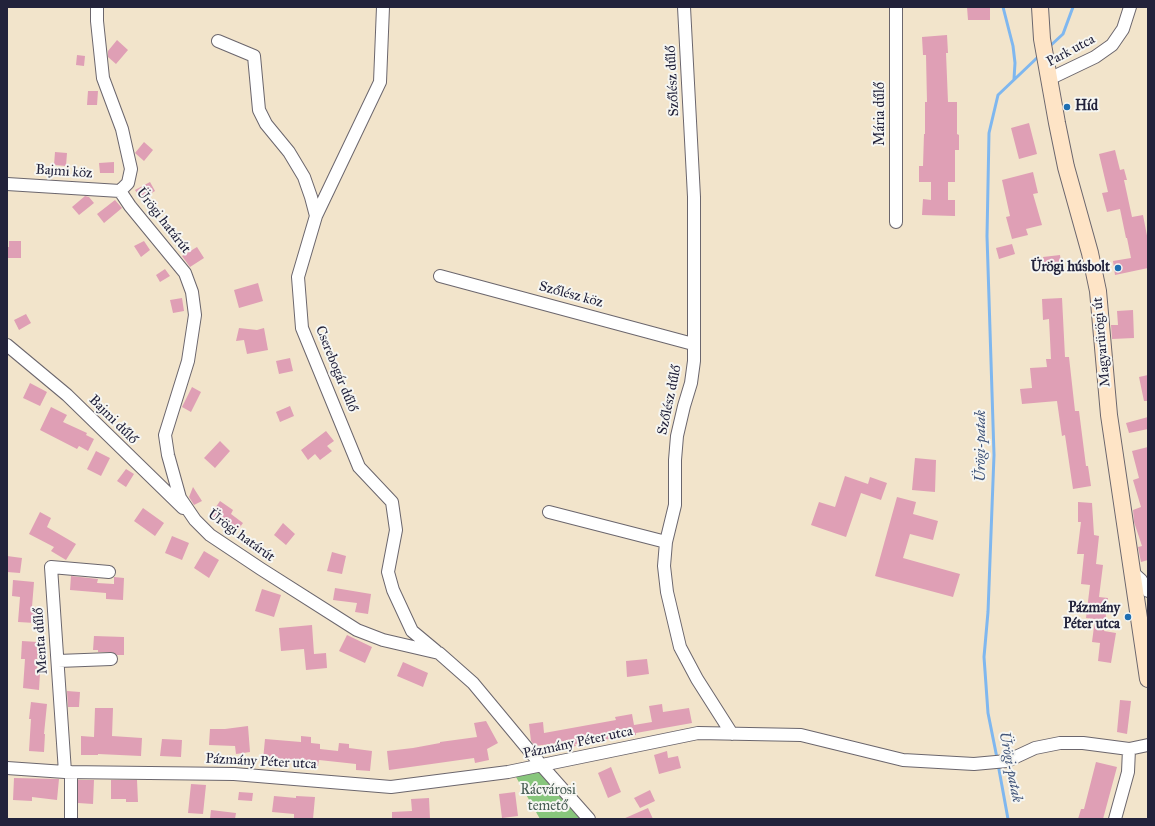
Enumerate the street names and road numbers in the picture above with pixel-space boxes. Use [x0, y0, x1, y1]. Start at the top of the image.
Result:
street label: Park utca [1044, 31, 1098, 71]
street label: Szőlész dűlő [663, 45, 683, 117]
street label: Mária dűlő [873, 82, 889, 146]
street label: Bajmi köz [35, 162, 93, 182]
street label: Ürögi határút [132, 185, 194, 257]
street label: Szőlész köz [537, 278, 605, 312]
street label: Magyarürögi út [1090, 296, 1114, 388]
street label: Cserebogár dűlő [311, 323, 361, 415]
street label: Szőlész dűlő [654, 363, 686, 437]
street label: Bajmi dűlő [85, 392, 141, 448]
street label: Ürögi határút [204, 506, 278, 566]
street label: Menta dűlő [30, 607, 52, 675]
street label: Pázmány Péter utca [522, 723, 634, 763]
street label: Pázmány Péter utca [205, 751, 317, 773]

